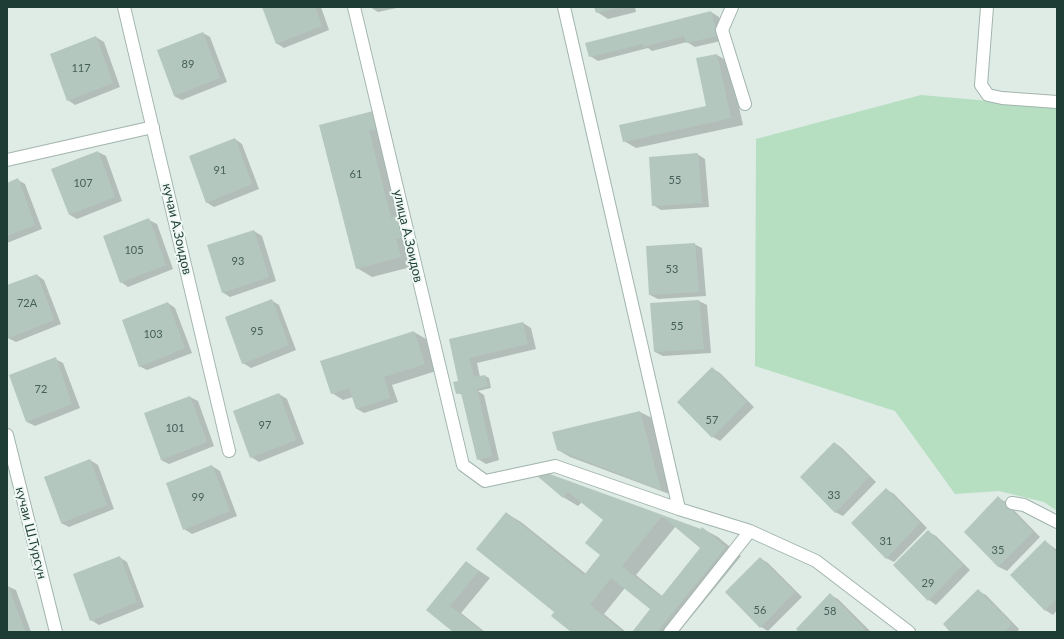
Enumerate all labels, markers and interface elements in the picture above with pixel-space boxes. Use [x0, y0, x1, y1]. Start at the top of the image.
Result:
house number: 89 [182, 57, 194, 71]
house number: 117 [71, 61, 91, 75]
house number: 91 [214, 163, 226, 177]
house number: 61 [350, 167, 362, 181]
house number: 55 [669, 173, 681, 187]
house number: 107 [73, 176, 93, 190]
street label: кучаи А.Зоидов [159, 182, 195, 276]
street label: улица А.Зоидов [390, 188, 426, 284]
house number: 105 [124, 243, 144, 257]
house number: 93 [232, 254, 244, 268]
house number: 53 [666, 262, 678, 276]
house number: 72А [17, 296, 37, 310]
house number: 55 [671, 319, 683, 333]
house number: 95 [251, 324, 263, 338]
house number: 103 [143, 327, 163, 341]
house number: 72 [35, 382, 47, 396]
house number: 57 [706, 413, 718, 427]
house number: 97 [259, 418, 271, 432]
house number: 101 [165, 421, 185, 435]
street label: кучаи Ш.Турсун [12, 485, 50, 581]
house number: 33 [828, 488, 840, 502]
house number: 99 [192, 490, 204, 504]
house number: 31 [880, 534, 892, 548]
house number: 35 [992, 543, 1004, 557]
house number: 29 [922, 576, 934, 590]
house number: 56 [754, 603, 766, 617]
house number: 58 [824, 604, 836, 618]

